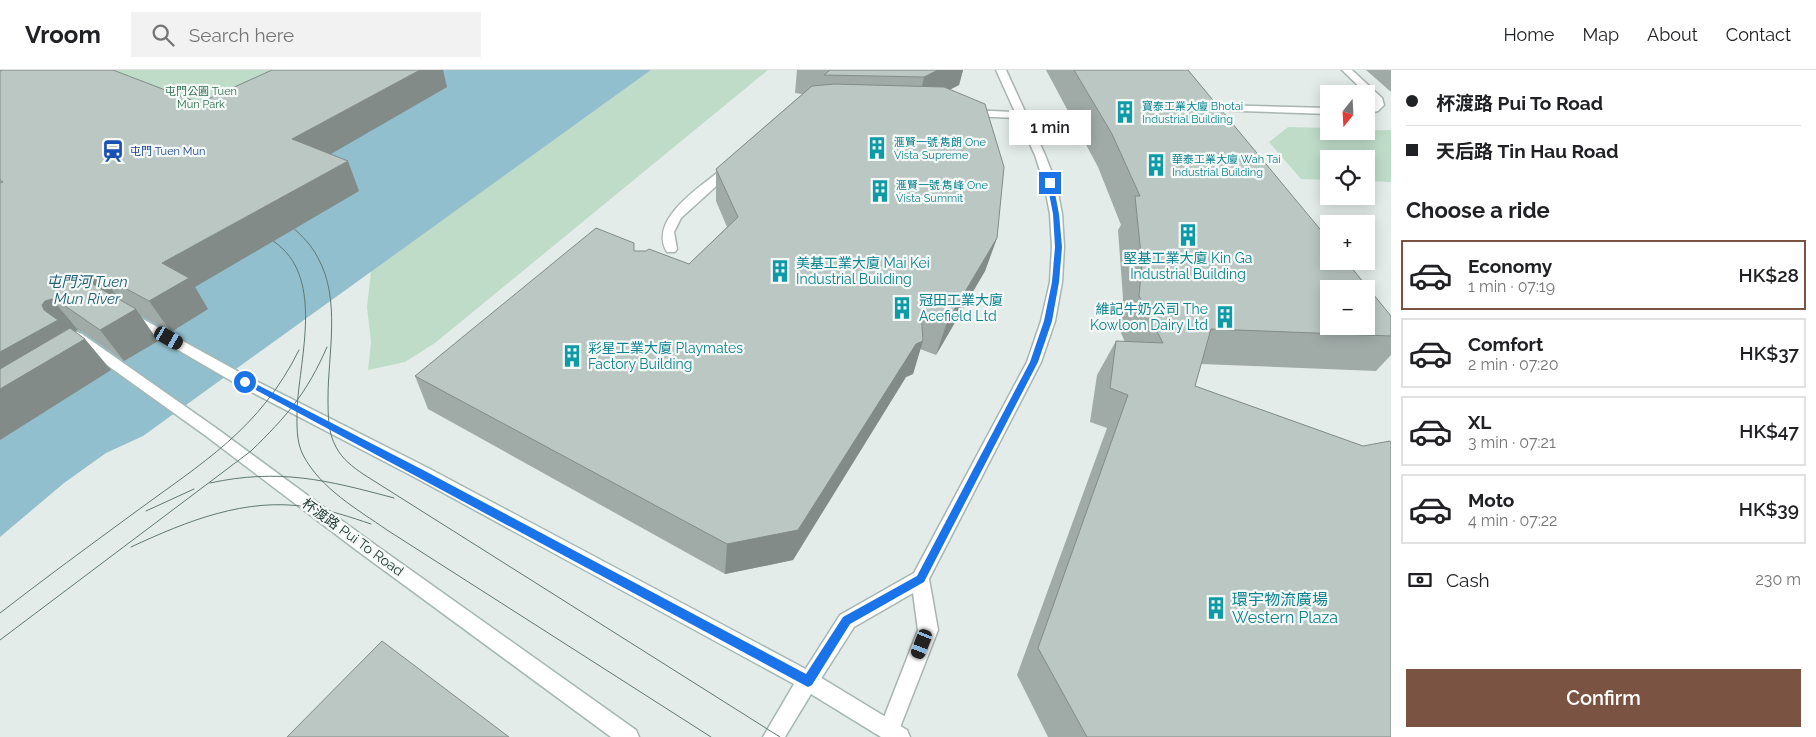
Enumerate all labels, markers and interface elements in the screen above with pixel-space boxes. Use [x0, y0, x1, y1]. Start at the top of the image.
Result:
search box [131, 12, 481, 57]
text: Vroom [25, 20, 101, 49]
icon: search [149, 21, 177, 49]
text: Search here [189, 24, 294, 46]
text: Home [1503, 24, 1554, 45]
text: Map [1582, 24, 1619, 45]
text: About [1647, 24, 1698, 45]
text: Contact [1726, 24, 1791, 45]
park label: 屯門公園 Tuen Mun Park [165, 85, 237, 111]
north arrow [1320, 85, 1375, 140]
map controls [1320, 85, 1375, 335]
text: 杯渡路 Pui To Road [1436, 92, 1603, 114]
building icon: 寶泰工業大廈 Bhotai Industrial Building [1112, 99, 1138, 125]
place label: 寶泰工業大廈 Bhotai Industrial Building [1142, 100, 1243, 126]
callout: 1 min [1009, 111, 1091, 146]
text: 1 min [1030, 118, 1070, 137]
building icon: 滙賢一號·雋朗 One Vista Supreme [864, 135, 890, 161]
place label: 滙賢一號·雋朗 One Vista Supreme [894, 136, 987, 162]
station icon: 屯門 Tuen Mun [100, 138, 126, 164]
text: 天后路 Tin Hau Road [1436, 140, 1618, 162]
place label: 屯門 Tuen Mun [130, 145, 205, 158]
button: locate [1320, 150, 1375, 205]
building icon: 華泰工業大廈 Wah Tai Industrial Building [1143, 152, 1169, 178]
place label: 華泰工業大廈 Wah Tai Industrial Building [1172, 153, 1281, 179]
route end [1039, 172, 1061, 194]
building icon: 滙賢一號·雋峰 One Vista Summit [867, 178, 893, 204]
place label: 滙賢一號·雋峰 One Vista Summit [896, 179, 989, 205]
text: Choose a ride [1406, 197, 1550, 223]
button: + [1320, 215, 1375, 270]
building icon: 堅基工業大廈 Kin Ga Industrial Building [1175, 222, 1201, 248]
place label: 堅基工業大廈 Kin Ga Industrial Building [1123, 250, 1253, 282]
icon: car [1408, 253, 1453, 298]
place label: 美基工業大廈 Mai Kei Industrial Building [796, 255, 930, 287]
text: Economy [1468, 255, 1552, 277]
building icon: 美基工業大廈 Mai Kei Industrial Building [767, 258, 793, 284]
text: HK$28 [1739, 264, 1799, 286]
water label: 屯門河 Tuen Mun River [46, 273, 128, 308]
text: 1 min · 07:19 [1468, 277, 1555, 296]
button: − [1320, 280, 1375, 335]
place label: 冠田工業大廈 Acefield Ltd [919, 292, 1003, 324]
building icon: 冠田工業大廈 Acefield Ltd [889, 295, 915, 321]
place label: 維記牛奶公司 The Kowloon Dairy Ltd [1090, 301, 1208, 333]
building icon: 維記牛奶公司 The Kowloon Dairy Ltd [1212, 304, 1238, 330]
car [152, 324, 185, 352]
icon: car [1408, 331, 1453, 376]
text: Comfort [1468, 333, 1543, 355]
place label: 彩星工業大廈 Playmates Factory Building [588, 340, 743, 372]
text: HK$37 [1740, 342, 1799, 364]
building icon: 彩星工業大廈 Playmates Factory Building [559, 343, 585, 369]
text: 2 min · 07:20 [1468, 355, 1559, 374]
route start [234, 371, 256, 393]
icon: car [1408, 409, 1453, 454]
text: XL [1468, 411, 1491, 433]
text: HK$47 [1739, 420, 1799, 442]
text: 3 min · 07:21 [1468, 433, 1556, 452]
icon: car [1408, 487, 1453, 532]
text: Moto [1468, 489, 1514, 511]
street label: 杯渡路 Pui To Road [299, 495, 407, 579]
text: HK$39 [1739, 498, 1799, 520]
text: 4 min · 07:22 [1468, 511, 1557, 530]
icon: cash [1406, 566, 1434, 594]
text: Cash [1446, 569, 1490, 591]
text: 230 m [1756, 570, 1801, 589]
place label: 環宇物流廣場 Western Plaza [1232, 590, 1338, 627]
building icon: 環宇物流廣場 Western Plaza [1203, 595, 1229, 621]
car [909, 627, 934, 661]
button: Confirm [1406, 669, 1801, 727]

